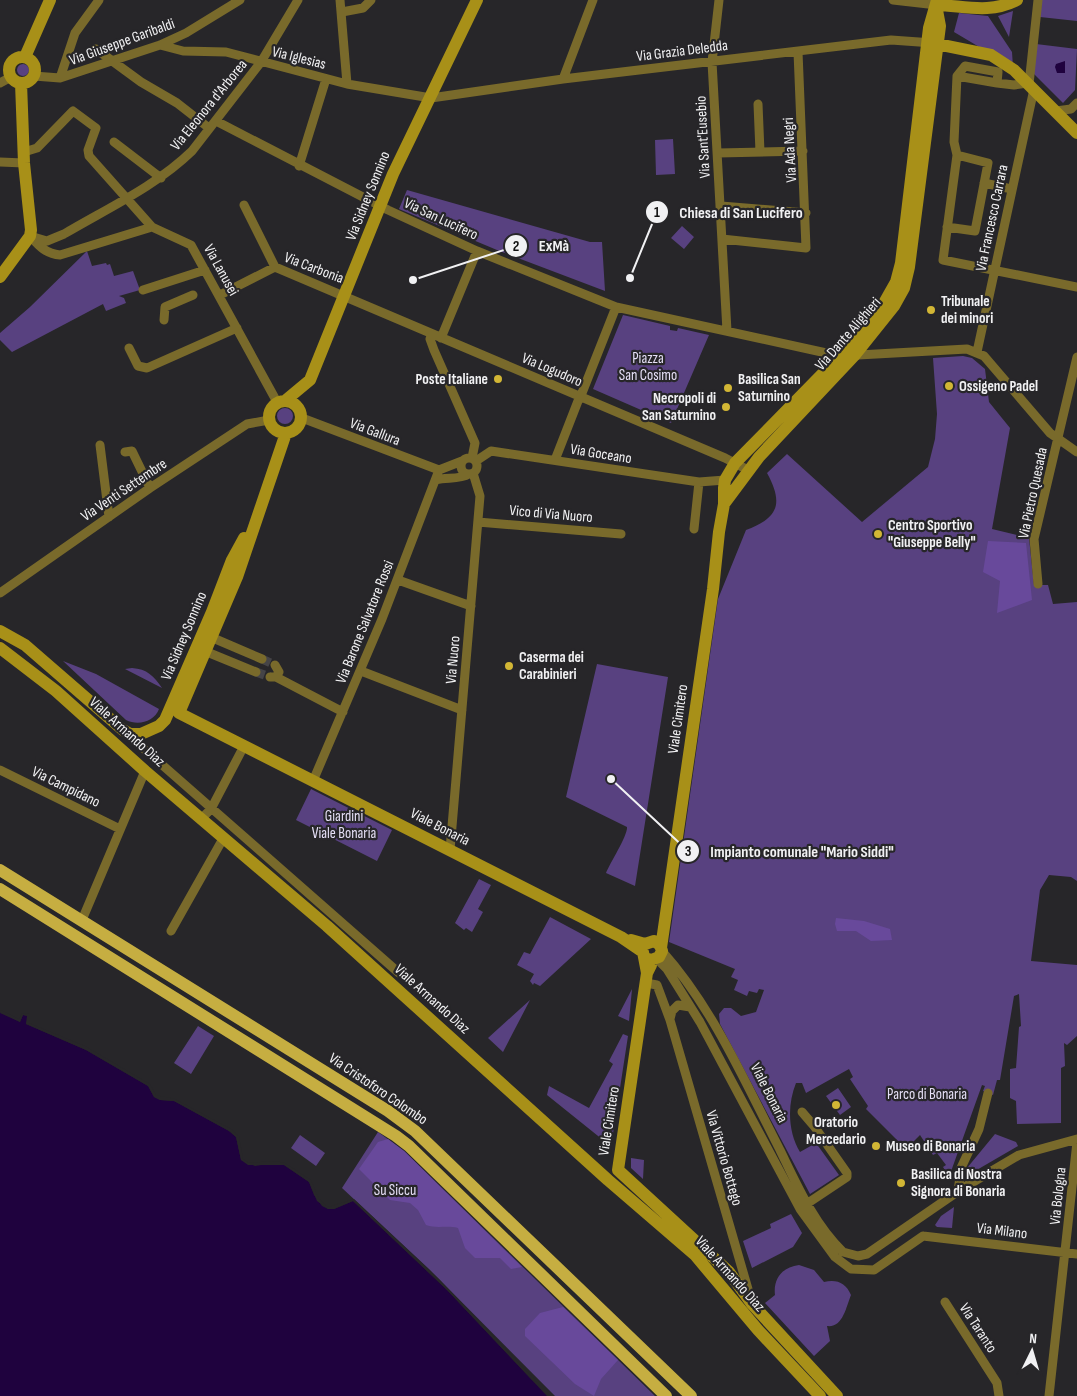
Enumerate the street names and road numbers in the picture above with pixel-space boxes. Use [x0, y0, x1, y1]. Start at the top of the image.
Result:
street label: Via Giuseppe Garibaldi [67, 14, 177, 70]
street label: Via Grazia Deledda [635, 36, 729, 66]
street label: Via Iglesias [270, 42, 328, 74]
street label: Via Eleonora d'Arborea [166, 55, 252, 154]
street label: Via Sant'Eusebio [691, 95, 715, 179]
street label: Via Ada Negri [779, 117, 801, 183]
street label: Via Sidney Sonnino [341, 149, 395, 243]
street label: Via Francesco Carrara [971, 163, 1013, 273]
street label: Via San Lucifero [401, 194, 481, 244]
street label: Via Lanusei [199, 241, 243, 299]
street label: Via Carbonia [282, 248, 347, 288]
street label: Via Dante Alighieri [811, 293, 885, 375]
street label: Via Logudoro [519, 349, 585, 391]
street label: Via Gallura [347, 414, 403, 450]
street label: Via Goceano [569, 440, 633, 468]
street label: Via Pietro Quesada [1014, 445, 1052, 540]
street label: Via Venti Settembre [77, 454, 171, 526]
street label: Vico di Via Nuoro [509, 501, 593, 527]
street label: Via Barone Salvatore Rossi [332, 557, 398, 686]
street label: Via Sidney Sonnino [157, 589, 211, 683]
street label: Via Nuoro [441, 635, 465, 685]
street label: Viale Cimitero [664, 683, 692, 755]
street label: Viale Armando Diaz [85, 693, 169, 771]
street label: Via Campidano [29, 762, 103, 812]
street label: Viale Bonaria [407, 804, 473, 850]
street label: Viale Armando Diaz [390, 960, 474, 1038]
street label: Via Cristoforo Colombo [325, 1049, 431, 1129]
street label: Viale Bonaria [746, 1060, 792, 1126]
street label: Viale Cimitero [594, 1085, 624, 1157]
street label: Via Vittorio Bottego [701, 1108, 747, 1208]
street label: Via Bologna [1046, 1166, 1070, 1226]
street label: Via Milano [976, 1218, 1028, 1244]
street label: Viale Armando Diaz [691, 1232, 769, 1316]
street label: Via Taranto [955, 1300, 1001, 1356]

